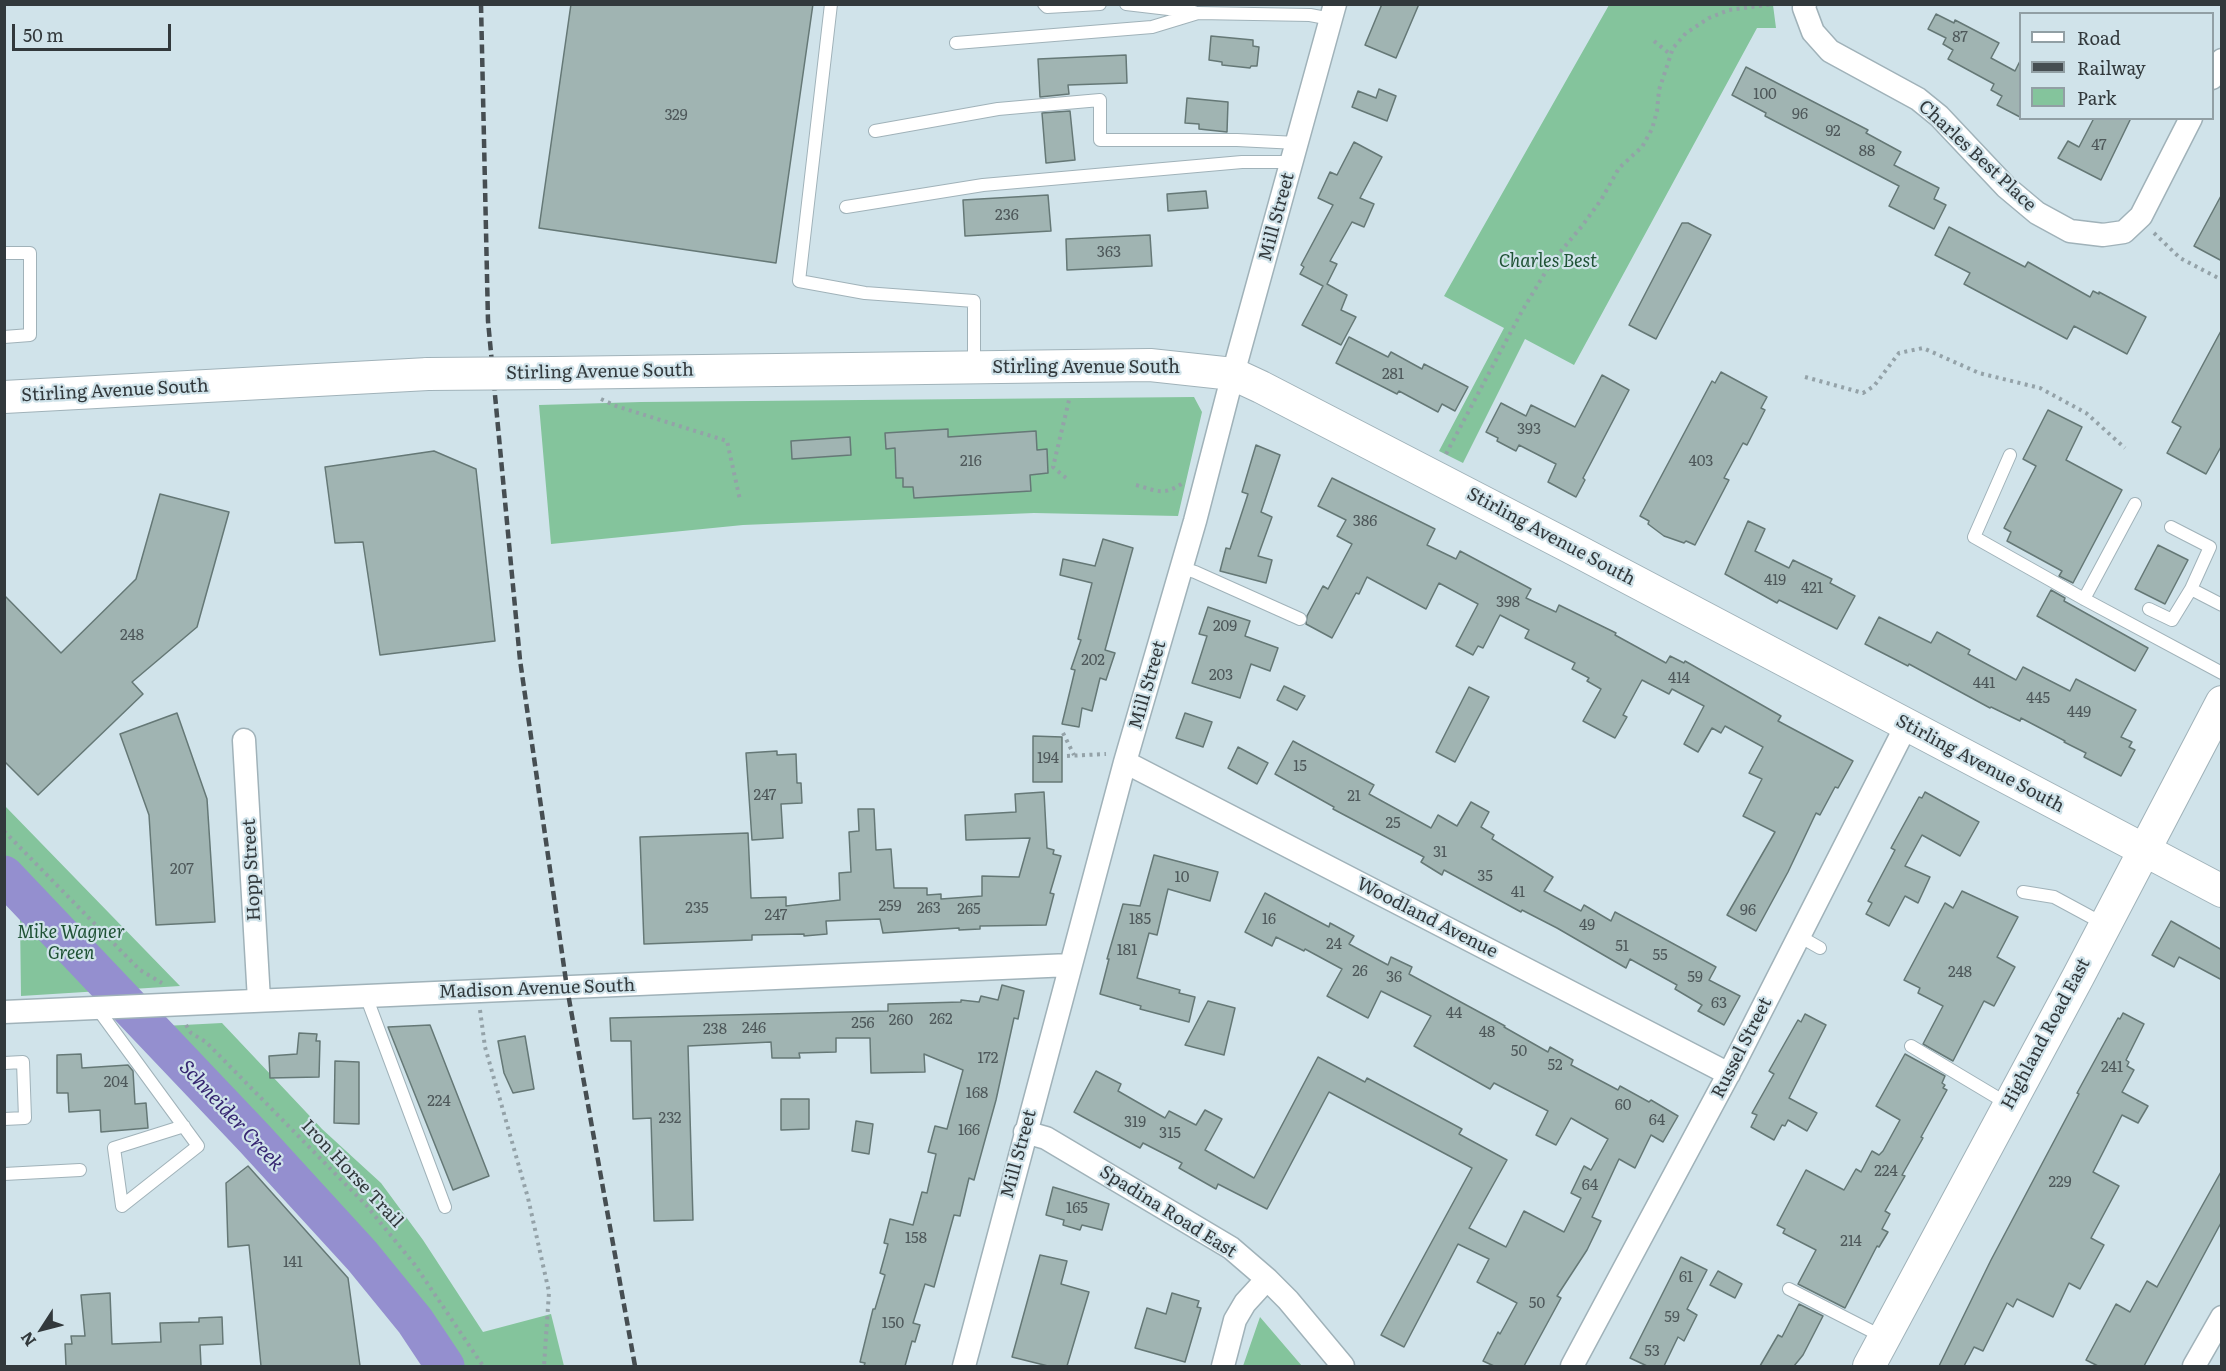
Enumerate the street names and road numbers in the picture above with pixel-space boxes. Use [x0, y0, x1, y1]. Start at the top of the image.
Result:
street label: Charles Best Place [1914, 96, 2040, 216]
street label: Mill Street [1255, 170, 1299, 264]
street label: Stirling Avenue South [992, 357, 1180, 379]
street label: Stirling Avenue South [506, 360, 694, 384]
street label: Stirling Avenue South [21, 375, 209, 407]
street label: Stirling Avenue South [1463, 483, 1639, 591]
street label: Mill Street [1125, 638, 1171, 732]
street label: Stirling Avenue South [1892, 710, 2068, 818]
street label: Hopp Street [239, 818, 265, 922]
street label: Woodland Avenue [1353, 873, 1501, 963]
street label: Highland Road East [1997, 955, 2095, 1113]
street label: Madison Avenue South [438, 975, 636, 1003]
street label: Russel Street [1707, 994, 1777, 1102]
street label: Mill Street [997, 1107, 1041, 1201]
street label: Iron Horse Trail [297, 1116, 407, 1232]
street label: Spadina Road East [1096, 1161, 1240, 1263]

